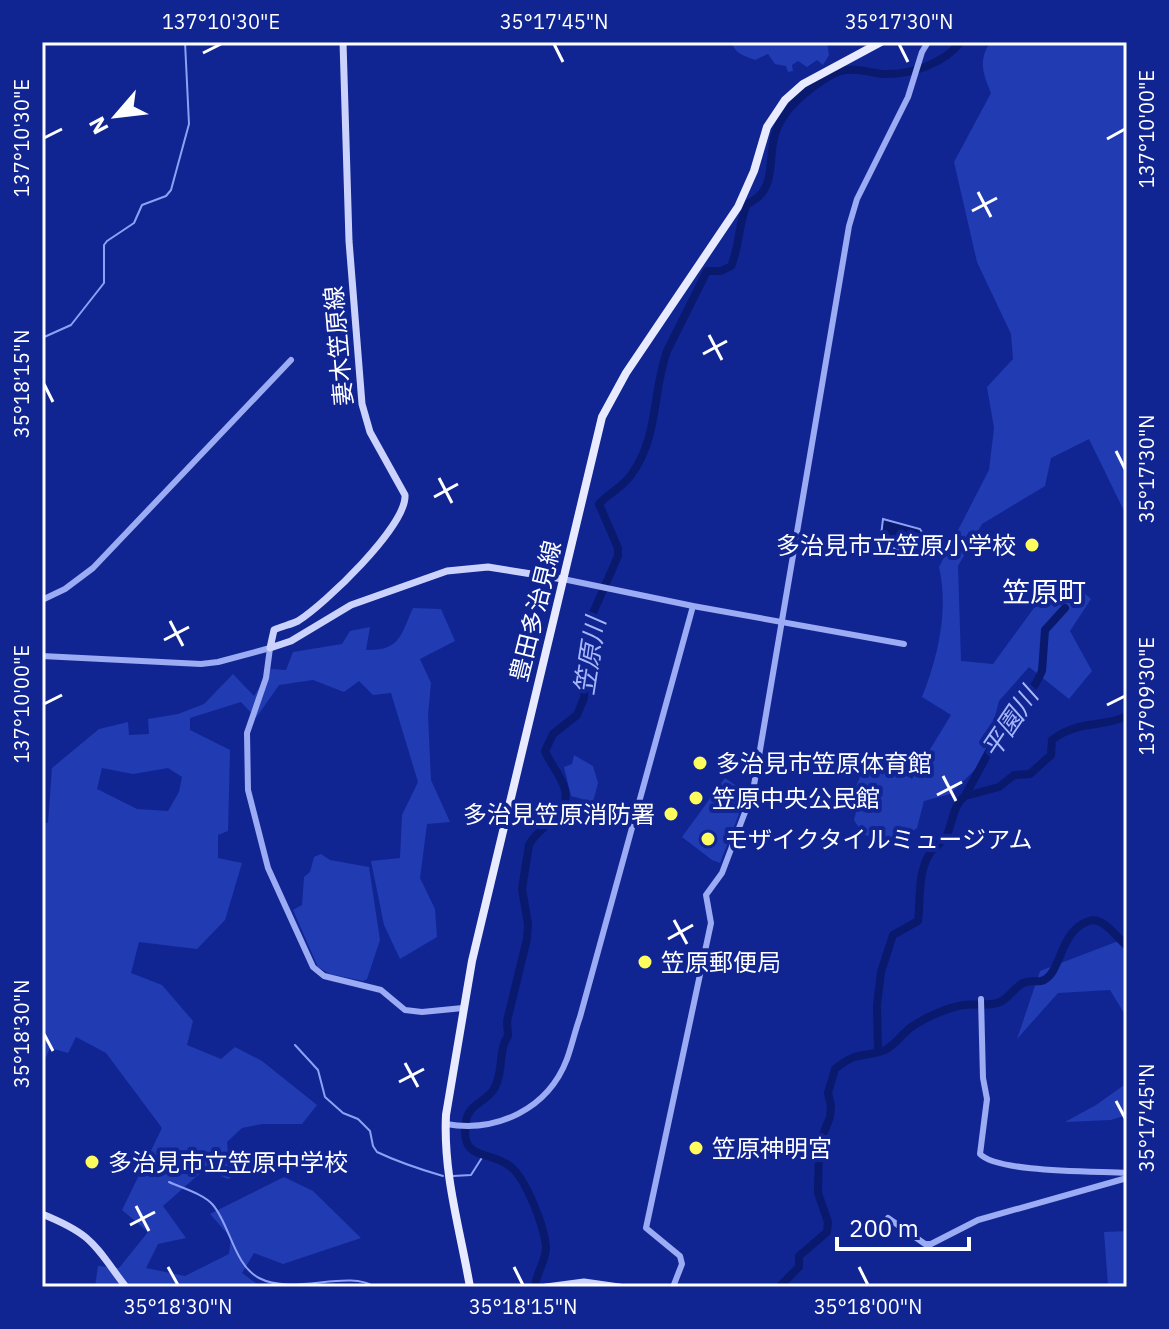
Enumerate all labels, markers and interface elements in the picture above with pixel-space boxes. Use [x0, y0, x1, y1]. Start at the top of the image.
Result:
text: 137°10'30"E [162, 8, 280, 35]
text: 35°17'45"N [500, 8, 608, 35]
text: 35°17'30"N [845, 8, 953, 35]
text: 137°10'00"E [1133, 70, 1160, 188]
north arrow [76, 76, 156, 156]
text: 137°10'30"E [8, 79, 35, 197]
text: N [81, 112, 114, 139]
street label: 妻木笠原線 [317, 285, 359, 407]
text: 35°18'15"N [8, 330, 35, 438]
text: 35°17'30"N [1133, 415, 1160, 523]
place label: 多治見市立笠原小学校 [776, 529, 1016, 561]
marker: 多治見市立笠原小学校 [1023, 536, 1041, 554]
street label: 豊田多治見線 [502, 537, 568, 685]
district label: 笠原町 [1002, 573, 1086, 610]
water label: 笠原川 [566, 612, 612, 697]
text: 137°09'30"E [1133, 637, 1160, 755]
text: 137°10'00"E [8, 645, 35, 763]
water label: 平園川 [973, 678, 1047, 764]
place label: 多治見市笠原体育館 [716, 747, 932, 779]
marker: 多治見市笠原体育館 [691, 754, 709, 772]
place label: 笠原中央公民館 [712, 782, 880, 814]
marker: 笠原中央公民館 [687, 789, 705, 807]
place label: 多治見笠原消防署 [463, 798, 655, 830]
marker: 多治見笠原消防署 [662, 805, 680, 823]
place label: モザイクタイルミュージアム [724, 823, 1032, 855]
marker: モザイクタイルミュージアム [699, 830, 717, 848]
place label: 笠原郵便局 [661, 946, 781, 978]
marker: 笠原郵便局 [636, 953, 654, 971]
text: 35°18'30"N [8, 980, 35, 1088]
text: 35°17'45"N [1133, 1064, 1160, 1172]
place label: 笠原神明宮 [712, 1132, 832, 1164]
marker: 笠原神明宮 [687, 1139, 705, 1157]
place label: 多治見市立笠原中学校 [108, 1146, 348, 1178]
marker: 多治見市立笠原中学校 [83, 1153, 101, 1171]
scale bar [837, 1201, 969, 1251]
text: 200 m [849, 1212, 919, 1244]
text: 35°18'30"N [124, 1293, 232, 1320]
text: 35°18'15"N [469, 1293, 577, 1320]
text: 35°18'00"N [814, 1293, 922, 1320]

